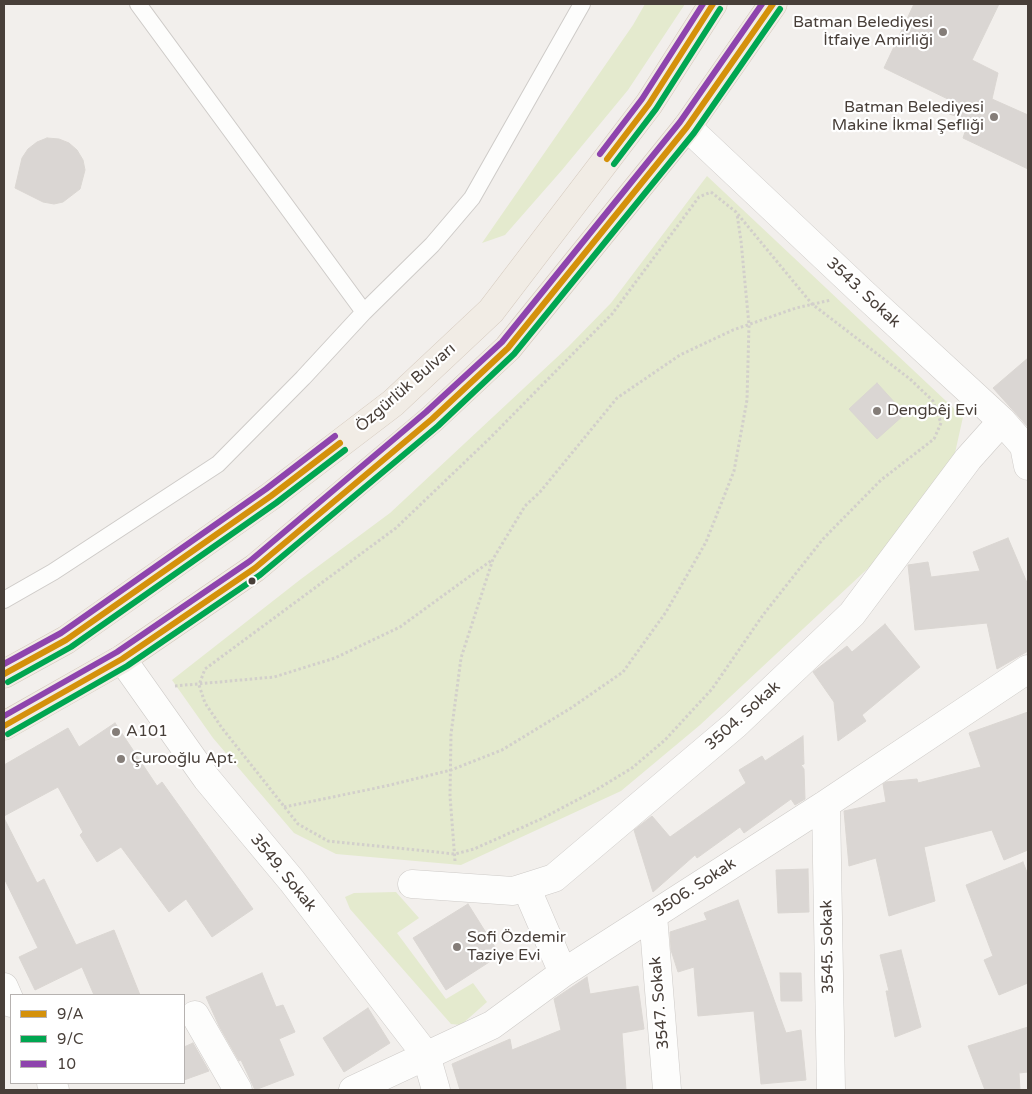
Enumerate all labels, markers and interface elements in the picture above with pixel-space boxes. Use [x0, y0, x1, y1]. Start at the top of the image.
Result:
place label: Batman Belediyesi İtfaiye Amirliği [793, 13, 933, 51]
marker: Batman Belediyesi İtfaiye Amirliği [937, 26, 949, 38]
place label: Batman Belediyesi Makine İkmal Şefliği [832, 98, 984, 136]
marker: Batman Belediyesi Makine İkmal Şefliği [988, 111, 1000, 123]
street label: 3543. Sokak [822, 254, 904, 332]
street label: Özgürlük Bulvarı [352, 340, 460, 436]
place label: Dengbêj Evi [887, 401, 977, 421]
marker: Dengbêj Evi [871, 405, 883, 417]
unlabelled marker [247, 576, 257, 586]
street label: 3504. Sokak [702, 677, 784, 755]
place label: A101 [126, 722, 168, 742]
marker: A101 [110, 726, 122, 738]
place label: Çurooğlu Apt. [131, 749, 237, 769]
marker: Çurooğlu Apt. [115, 753, 127, 765]
street label: 3549. Sokak [246, 830, 320, 916]
street label: 3506. Sokak [650, 854, 740, 922]
street label: 3545. Sokak [818, 900, 838, 994]
place label: Sofi Özdemir Taziye Evi [467, 928, 566, 966]
marker: Sofi Özdemir Taziye Evi [451, 941, 463, 953]
street label: 3547. Sokak [646, 956, 674, 1050]
legend [10, 994, 185, 1084]
text: 9/A [57, 1005, 84, 1023]
text: 9/C [57, 1030, 84, 1048]
text: 10 [57, 1055, 76, 1073]

